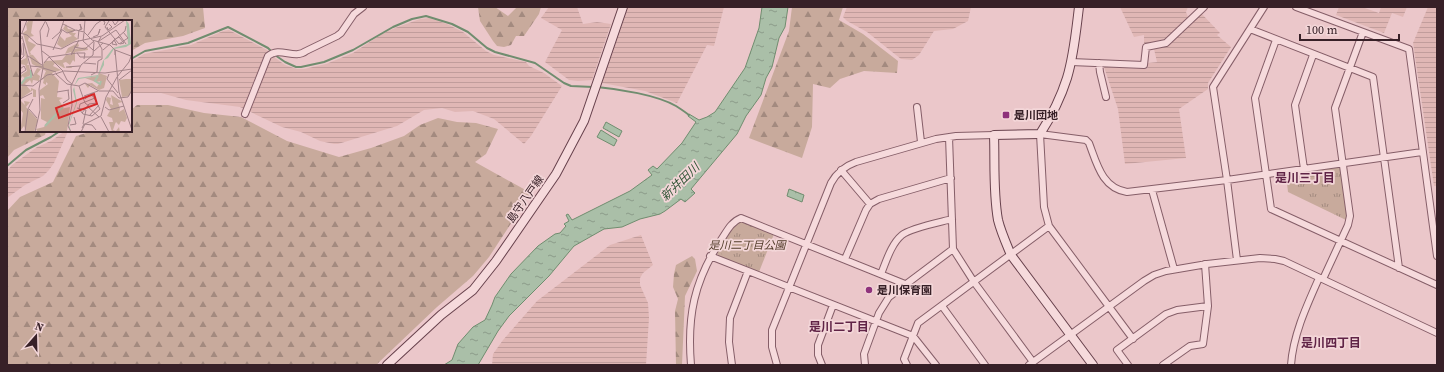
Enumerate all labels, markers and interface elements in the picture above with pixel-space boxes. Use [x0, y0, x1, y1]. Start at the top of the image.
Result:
scale bar [1300, 16, 1399, 42]
inset map [20, 20, 132, 132]
text: 100 m [1306, 22, 1338, 38]
place label: 是川団地 [1014, 108, 1058, 123]
marker: 是川団地 [1001, 110, 1011, 120]
water label: 新井田川 [657, 158, 704, 204]
district label: 是川三丁目 [1275, 170, 1335, 186]
street label: 島守八戸線 [503, 172, 547, 226]
park label: 是川二丁目公園 [709, 238, 787, 253]
place label: 是川保育園 [877, 283, 932, 298]
marker: 是川保育園 [864, 285, 874, 295]
north arrow [16, 316, 56, 356]
text: N [33, 319, 46, 335]
district label: 是川二丁目 [809, 319, 869, 335]
district label: 是川四丁目 [1301, 335, 1361, 351]

